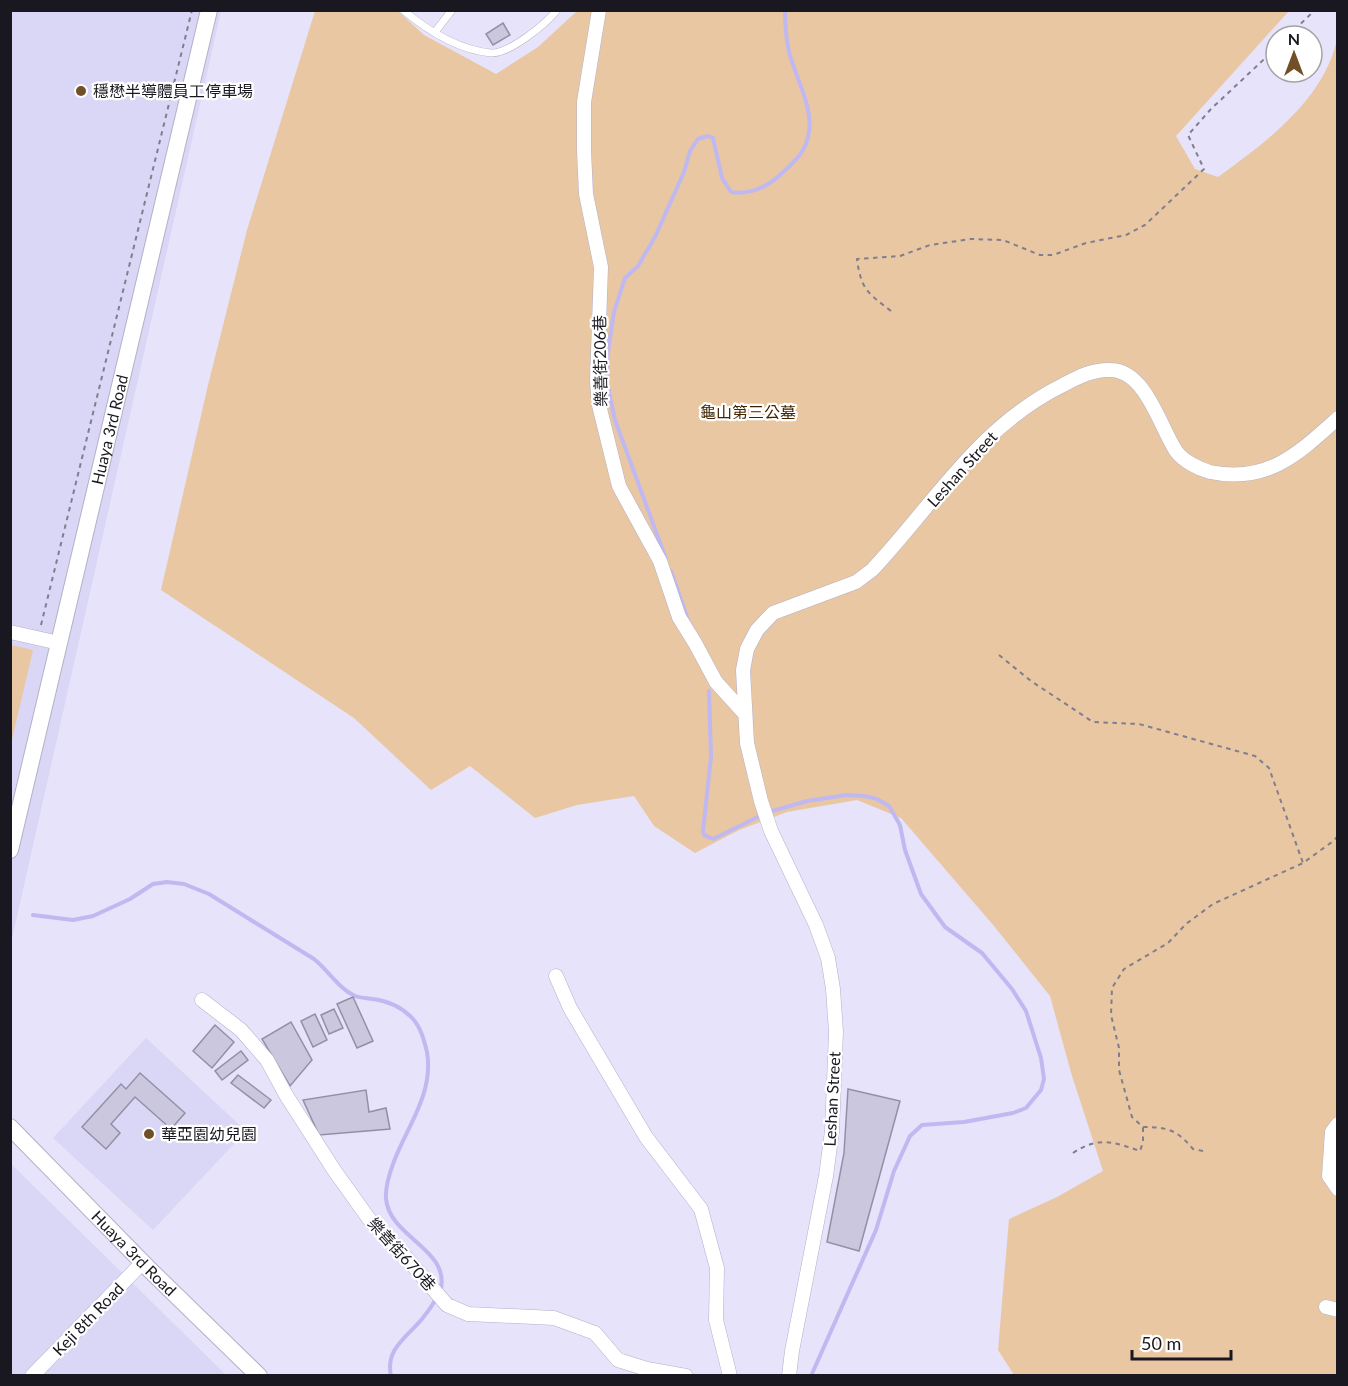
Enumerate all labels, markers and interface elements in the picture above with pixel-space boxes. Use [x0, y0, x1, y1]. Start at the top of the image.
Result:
north arrow [1264, 24, 1324, 84]
text: N [1288, 29, 1300, 48]
place label: 穩懋半導體員工停車場 [93, 81, 253, 100]
marker: 穩懋半導體員工停車場 [74, 84, 88, 98]
street label: 樂善街206巷 [589, 315, 610, 407]
street label: Huaya 3rd Road [87, 373, 131, 486]
park label: 龜山第三公墓 [700, 402, 796, 421]
street label: Leshan Street [923, 427, 1001, 510]
street label: Leshan Street [820, 1051, 843, 1147]
place label: 華亞園幼兒園 [161, 1124, 257, 1143]
marker: 華亞園幼兒園 [142, 1127, 156, 1141]
street label: Huaya 3rd Road [88, 1206, 181, 1299]
street label: 樂善街670巷 [365, 1213, 440, 1294]
street label: Keji 8th Road [48, 1278, 127, 1359]
scale bar [1132, 1323, 1231, 1361]
text: 50 m [1141, 1332, 1181, 1354]

